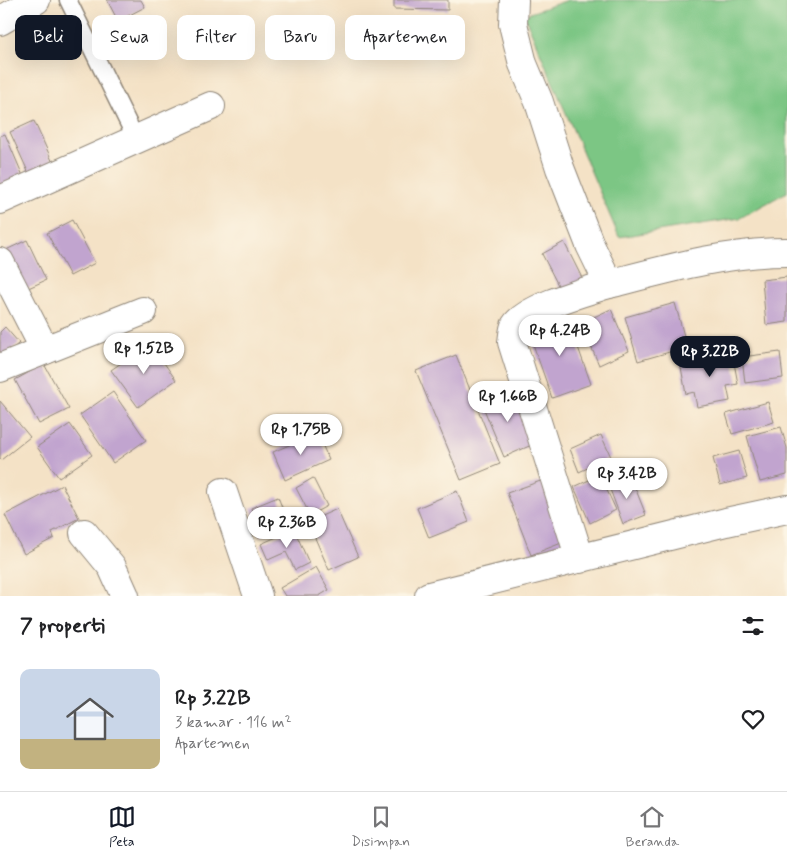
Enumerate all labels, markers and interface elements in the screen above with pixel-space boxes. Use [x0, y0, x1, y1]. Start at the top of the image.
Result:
chip: Beli [15, 15, 82, 60]
chip: Sewa [92, 15, 167, 60]
chip: Filter [177, 15, 255, 60]
chip: Baru [265, 15, 335, 60]
chip: Apartemen [345, 15, 465, 60]
pin: Rp 4.24B [508, 314, 612, 357]
text: Rp 4.24B [530, 320, 590, 341]
pin: Rp 1.52B [92, 332, 196, 375]
pin: Rp 3.22B [658, 336, 762, 378]
text: Rp 1.52B [114, 338, 174, 359]
text: Rp 3.22B [681, 341, 739, 362]
pin: Rp 1.66B [456, 380, 560, 423]
text: Rp 1.66B [479, 386, 537, 407]
pin: Rp 1.75B [249, 414, 353, 456]
text: Rp 1.75B [271, 419, 331, 440]
pin: Rp 3.42B [575, 458, 679, 500]
text: Rp 3.42B [597, 463, 657, 484]
pin: Rp 2.36B [235, 506, 339, 549]
text: Rp 2.36B [258, 512, 316, 533]
text: 7 properti [20, 612, 105, 640]
icon: filters [739, 612, 767, 640]
text: Rp 3.22B [175, 684, 251, 712]
icon: home [60, 689, 120, 749]
icon: heart [739, 705, 767, 733]
text: 3 kamar · 116 m² [175, 712, 292, 733]
text: Apartemen [175, 733, 250, 754]
tab: Peta [108, 803, 136, 851]
tab: Disimpan [351, 803, 410, 851]
tab: Beranda [626, 803, 679, 851]

